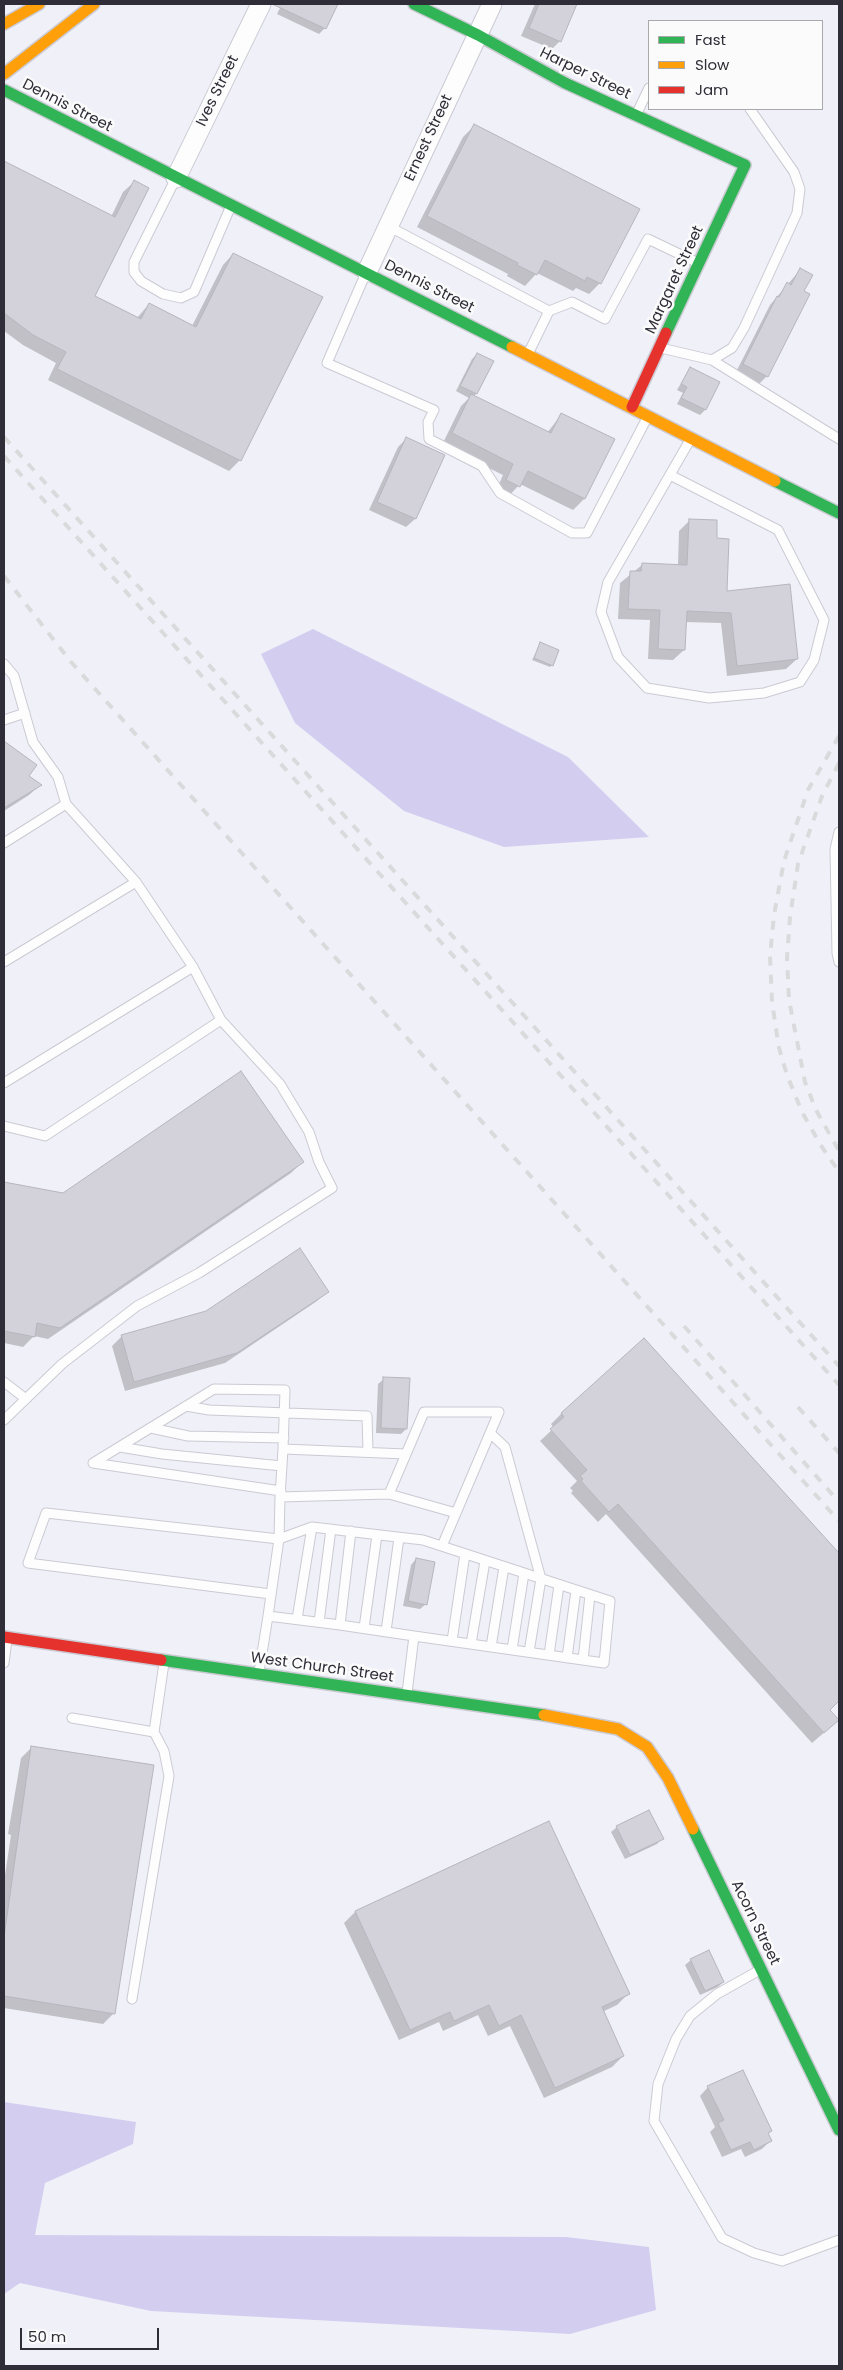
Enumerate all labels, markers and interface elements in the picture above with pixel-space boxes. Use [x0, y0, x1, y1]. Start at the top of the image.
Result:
legend [648, 20, 823, 110]
text: Fast [695, 29, 726, 50]
street label: Harper Street [537, 44, 633, 104]
street label: Ives Street [193, 52, 243, 130]
text: Slow [695, 54, 729, 75]
street label: Dennis Street [19, 76, 115, 136]
text: Jam [695, 79, 729, 100]
street label: Ernest Street [401, 92, 457, 184]
street label: Margaret Street [642, 223, 708, 337]
street label: Dennis Street [381, 257, 477, 317]
street label: West Church Street [249, 1649, 395, 1687]
street label: Acorn Street [727, 1878, 783, 1968]
scale bar [22, 2318, 161, 2350]
text: 50 m [28, 2326, 66, 2347]

